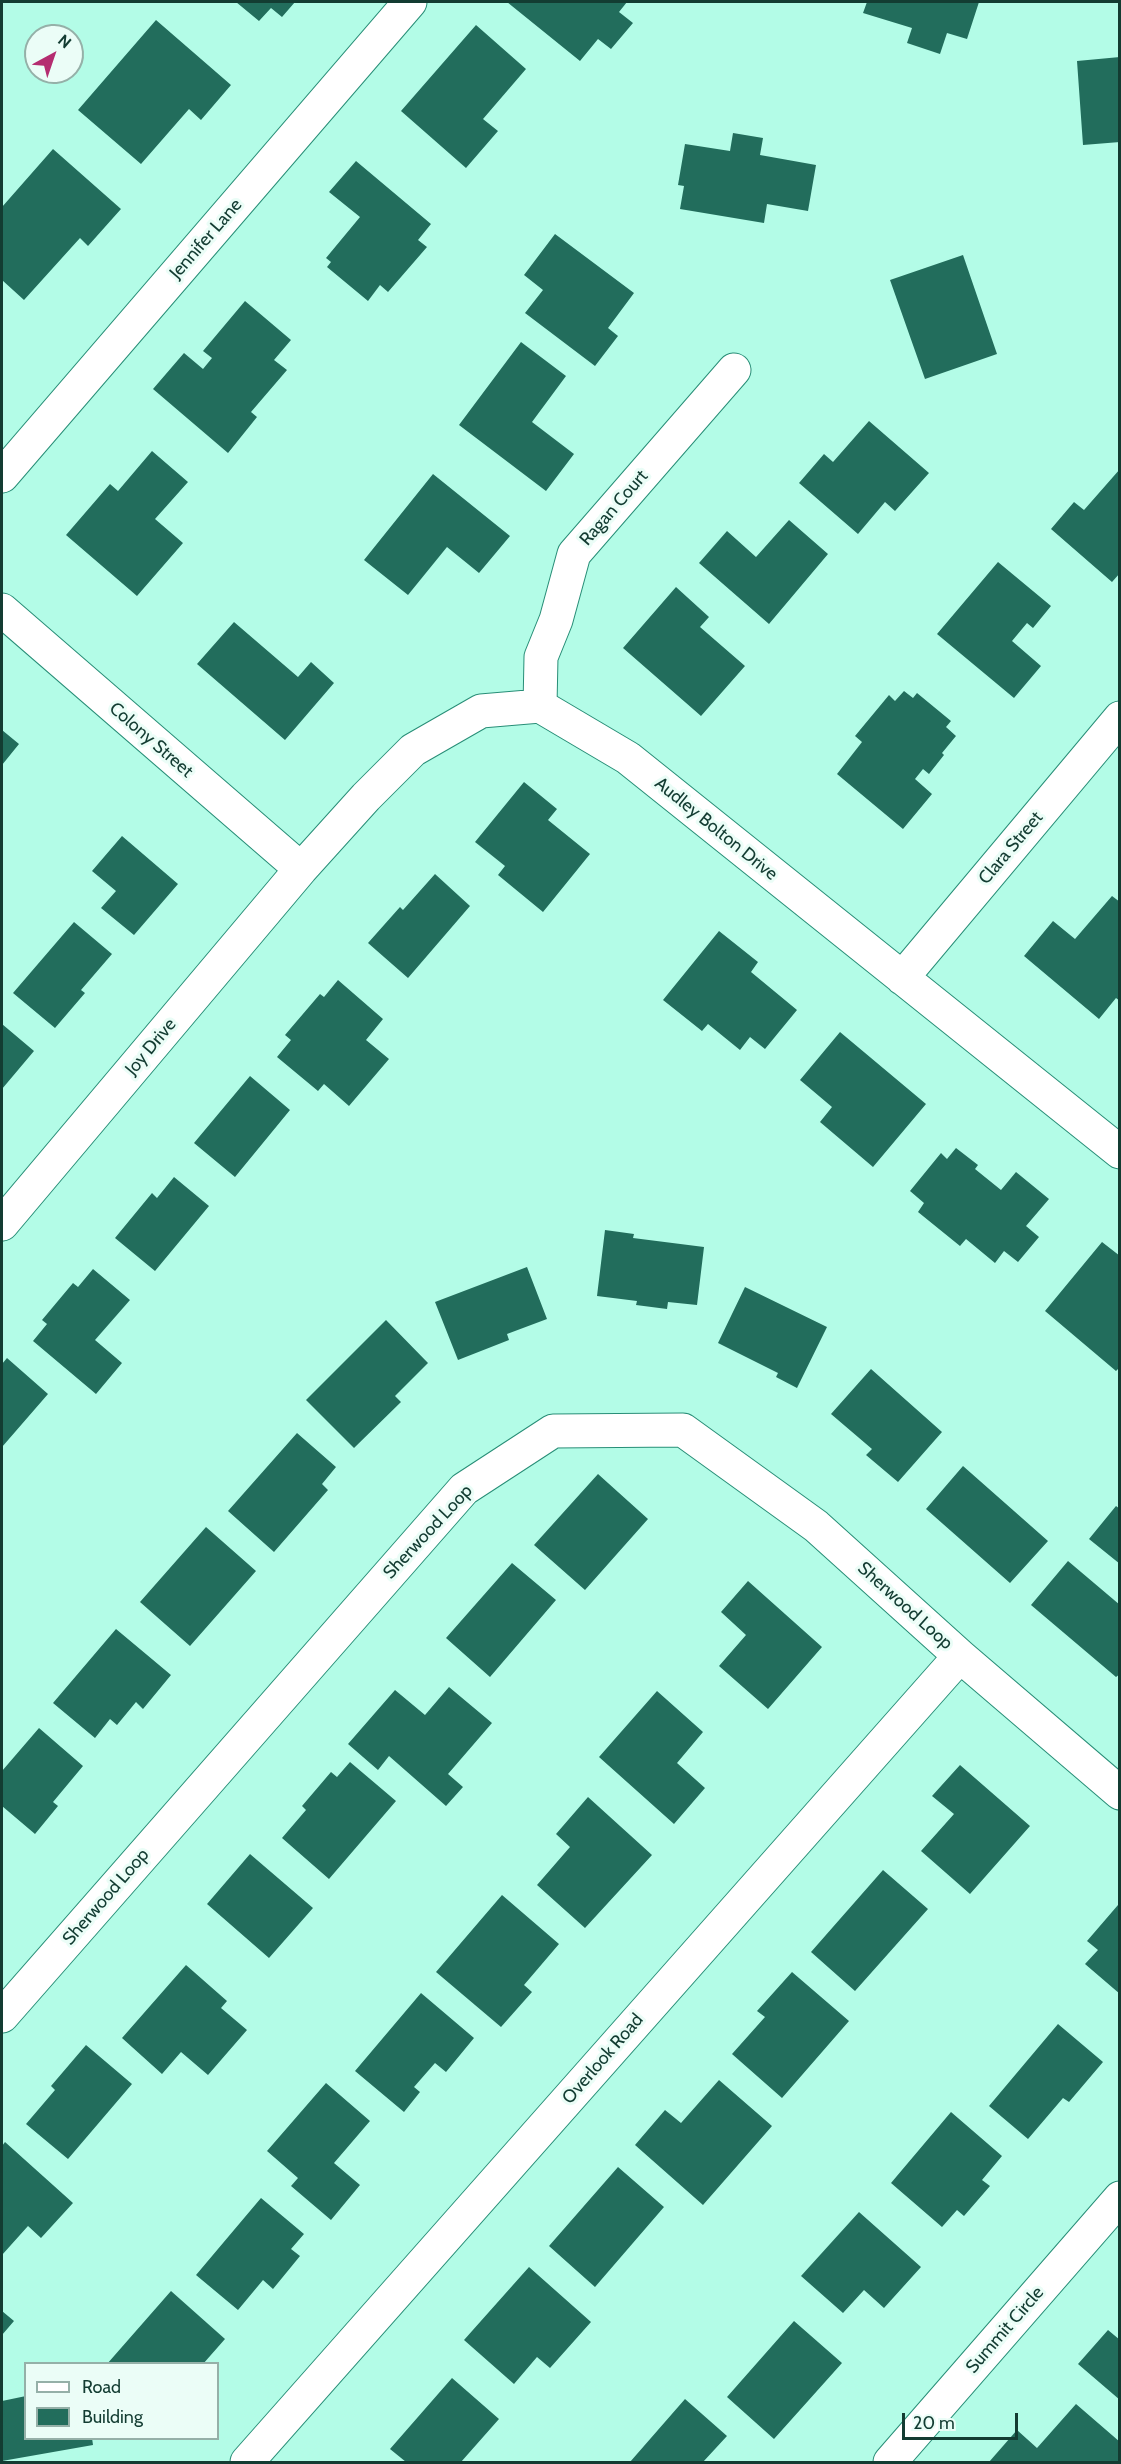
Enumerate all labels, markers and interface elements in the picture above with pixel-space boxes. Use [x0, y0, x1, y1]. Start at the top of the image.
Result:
north arrow [24, 24, 84, 84]
text: N [54, 30, 75, 52]
street label: Jennifer Lane [165, 194, 247, 284]
street label: Ragan Court [575, 466, 653, 550]
street label: Colony Street [105, 698, 197, 782]
street label: Audley Bolton Drive [650, 773, 782, 885]
street label: Clara Street [974, 807, 1048, 889]
street label: Joy Drive [121, 1014, 181, 1080]
street label: Sherwood Loop [379, 1481, 477, 1583]
street label: Sherwood Loop [853, 1558, 957, 1654]
street label: Sherwood Loop [58, 1844, 154, 1950]
street label: Overlook Road [558, 2009, 648, 2109]
street label: Summit Circle [961, 2282, 1049, 2378]
legend [24, 2362, 219, 2440]
text: Road [82, 2376, 121, 2398]
scale bar [905, 2401, 1020, 2439]
text: Building [82, 2406, 143, 2428]
text: 20 m [913, 2412, 955, 2434]

